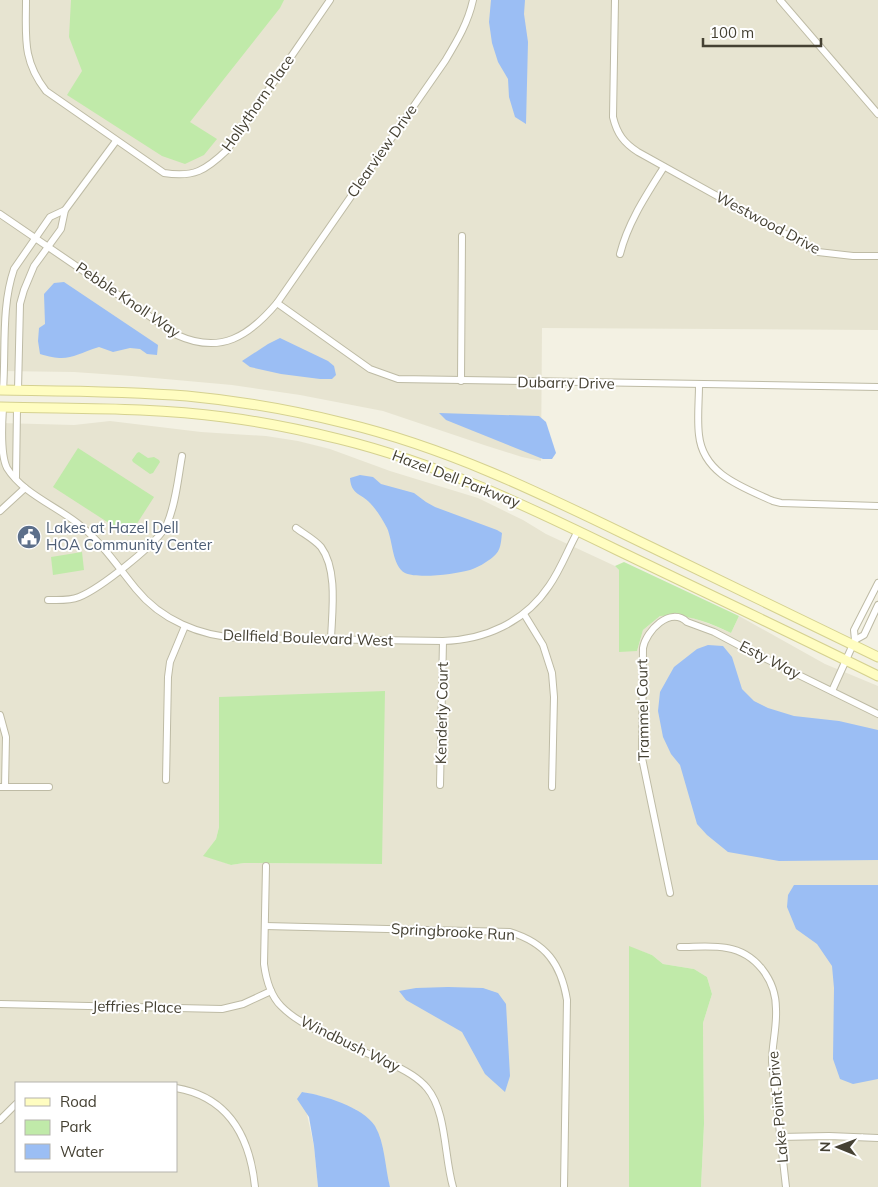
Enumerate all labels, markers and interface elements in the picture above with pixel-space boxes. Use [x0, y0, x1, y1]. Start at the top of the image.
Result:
scale bar [703, 15, 820, 47]
text: 100 m [710, 23, 754, 42]
street label: Hollythorn Place [217, 51, 298, 155]
street label: Clearview Drive [342, 100, 421, 201]
street label: Westwood Drive [713, 187, 824, 258]
street label: Pebble Knoll Way [72, 258, 184, 342]
street label: Dubarry Drive [517, 372, 615, 393]
street label: Hazel Dell Parkway [390, 445, 523, 512]
place label: Lakes at Hazel Dell HOA Community Center [46, 518, 213, 554]
public building icon: Lakes at Hazel Dell HOA Community Center [16, 524, 42, 550]
street label: Dellfield Boulevard West [223, 625, 394, 650]
street label: Esty Way [737, 636, 804, 683]
street label: Trammel Court [632, 659, 653, 761]
street label: Kenderly Court [431, 662, 452, 764]
street label: Springbrooke Run [391, 919, 516, 944]
street label: Jeffries Place [92, 996, 182, 1017]
street label: Windbush Way [297, 1011, 403, 1076]
street label: Lake Point Drive [763, 1050, 792, 1164]
legend [15, 1082, 178, 1172]
text: Road [60, 1092, 97, 1111]
text: Park [60, 1117, 92, 1136]
north arrow [813, 1122, 863, 1172]
text: N [816, 1141, 834, 1152]
text: Water [60, 1142, 104, 1161]

